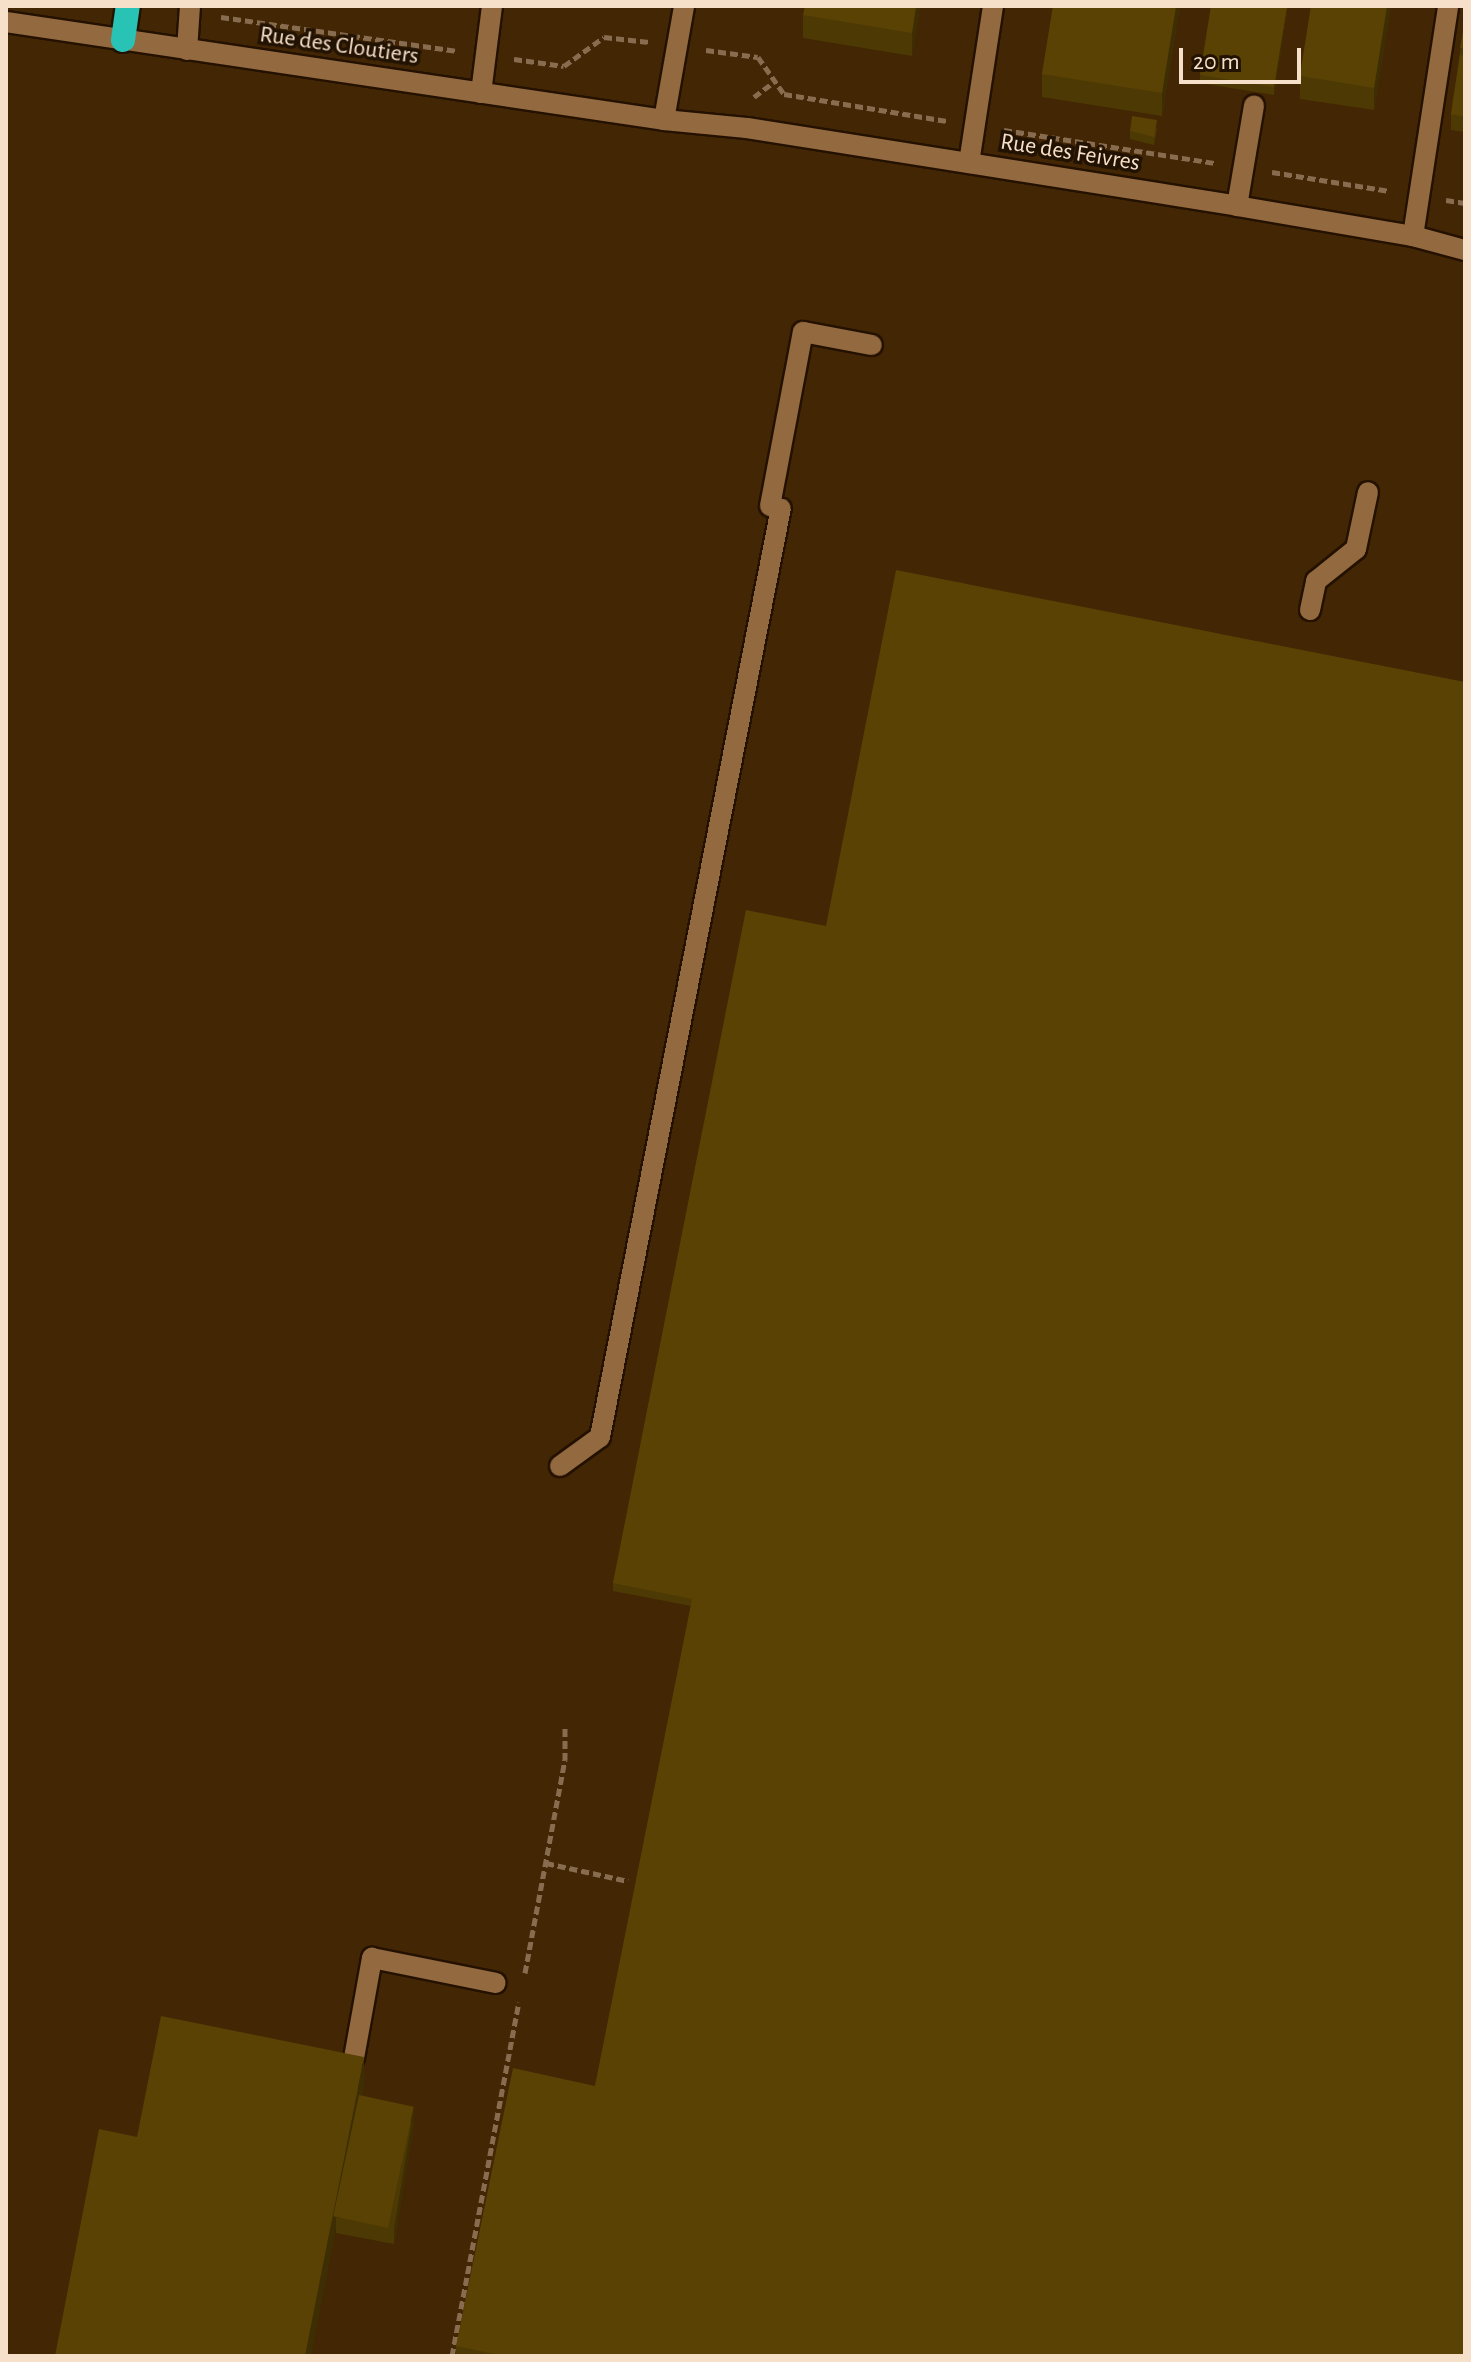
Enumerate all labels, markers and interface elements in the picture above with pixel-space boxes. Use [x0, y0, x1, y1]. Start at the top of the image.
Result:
street label: Rue des Cloutiers [258, 21, 420, 71]
scale bar [1183, 32, 1305, 82]
text: 20 m [1193, 50, 1240, 74]
street label: Rue des Feivres [998, 128, 1142, 178]

